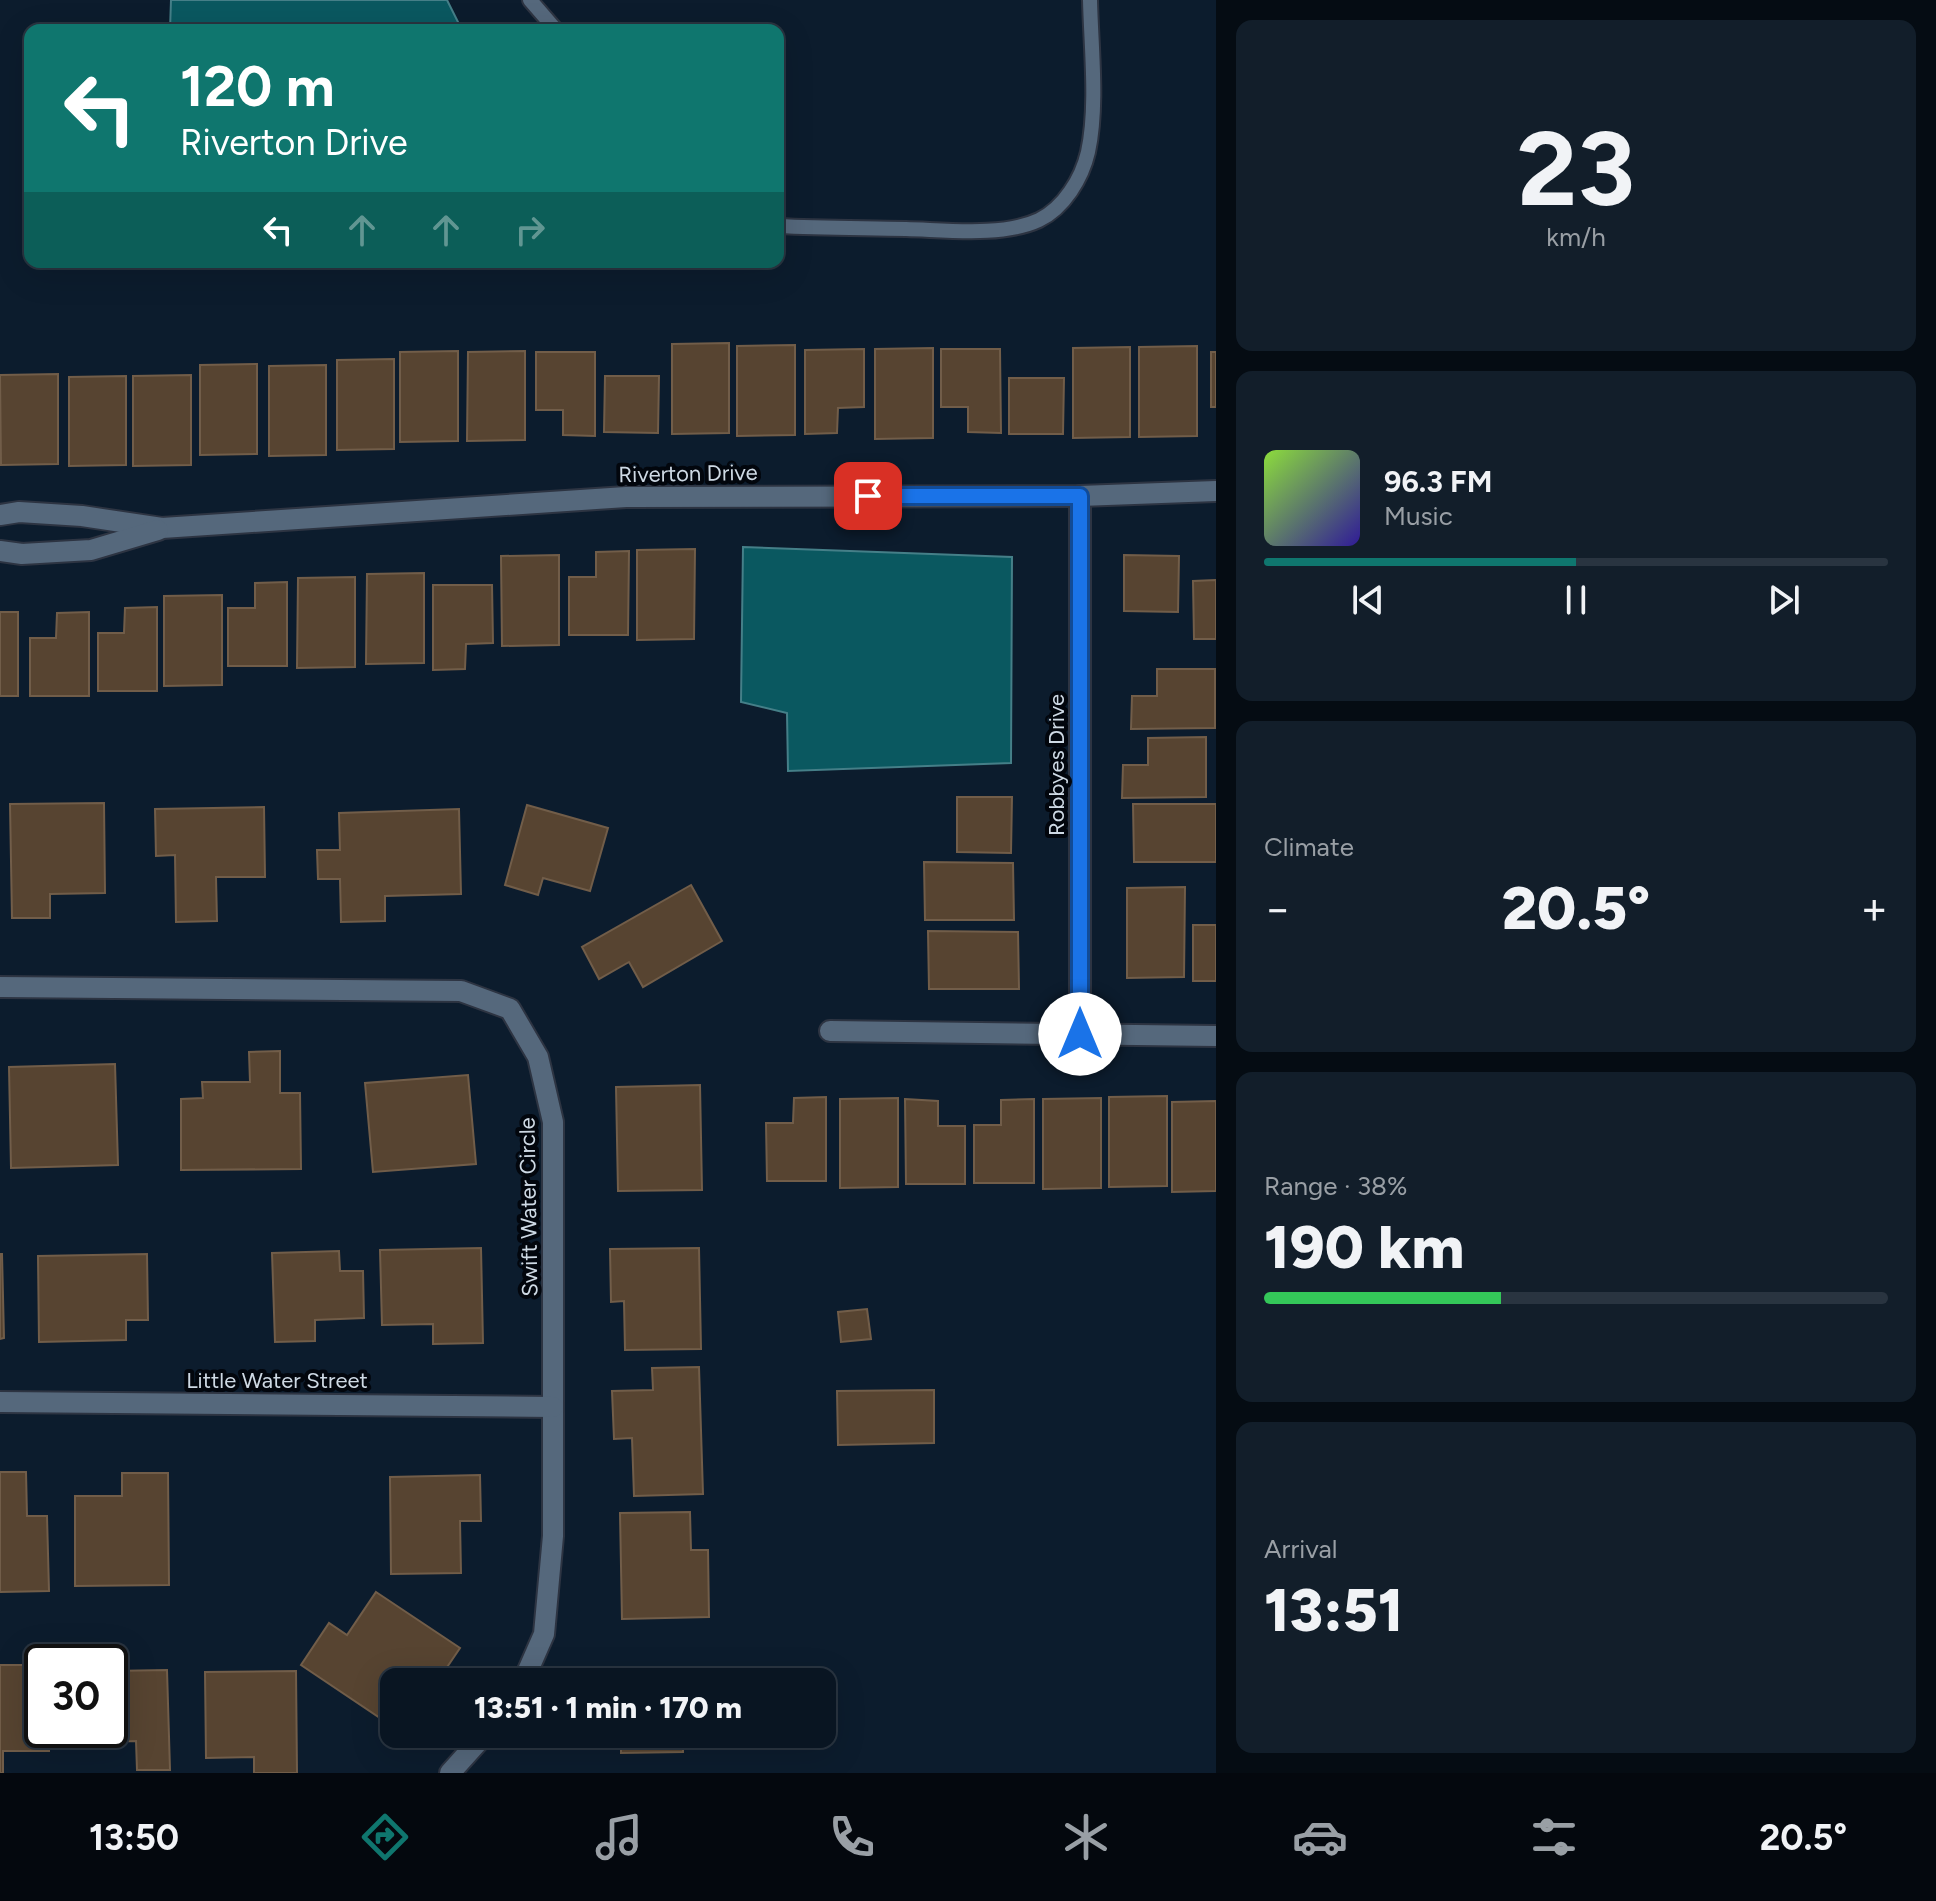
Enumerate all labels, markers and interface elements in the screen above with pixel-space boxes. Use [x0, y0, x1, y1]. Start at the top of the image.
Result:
text: 120 m [180, 53, 335, 120]
icon: left [48, 56, 152, 160]
text: 23 [1517, 106, 1635, 231]
text: Riverton Drive [180, 121, 408, 164]
icon: left [256, 208, 300, 252]
icon: ahead [340, 208, 384, 252]
icon: ahead [424, 208, 468, 252]
icon: right [508, 208, 552, 252]
text: km/h [1546, 221, 1606, 253]
street label: Riverton Drive [618, 459, 758, 488]
pin [834, 462, 902, 530]
text: 96.3 FM [1384, 463, 1492, 500]
icon: arrive [846, 474, 890, 518]
text: Music [1384, 500, 1453, 532]
icon: previous [1346, 578, 1390, 622]
icon: pause [1554, 578, 1598, 622]
icon: next [1762, 578, 1806, 622]
street label: Robbyes Drive [1043, 694, 1070, 836]
text: Climate [1264, 831, 1354, 863]
text: 20.5° [1502, 872, 1650, 944]
text: − [1264, 882, 1291, 935]
text: + [1861, 882, 1888, 935]
position arrow [1038, 992, 1122, 1076]
street label: Swift Water Circle [513, 1117, 544, 1297]
text: Range · 38% [1264, 1170, 1408, 1202]
text: 190 km [1264, 1211, 1464, 1283]
street label: Little Water Street [186, 1367, 368, 1394]
text: Arrival [1264, 1533, 1337, 1565]
text: 13:51 [1264, 1574, 1403, 1646]
speed limit sign: 30 [24, 1644, 128, 1748]
text: 13:51 · 1 min · 170 m [474, 1689, 742, 1726]
icon: directions [357, 1809, 413, 1865]
icon: music [591, 1809, 647, 1865]
icon: phone [824, 1809, 880, 1865]
icon: climate [1058, 1809, 1114, 1865]
icon: car [1292, 1809, 1348, 1865]
icon: filters [1526, 1809, 1582, 1865]
text: 13:50 [89, 1816, 179, 1859]
text: 20.5° [1759, 1816, 1847, 1859]

